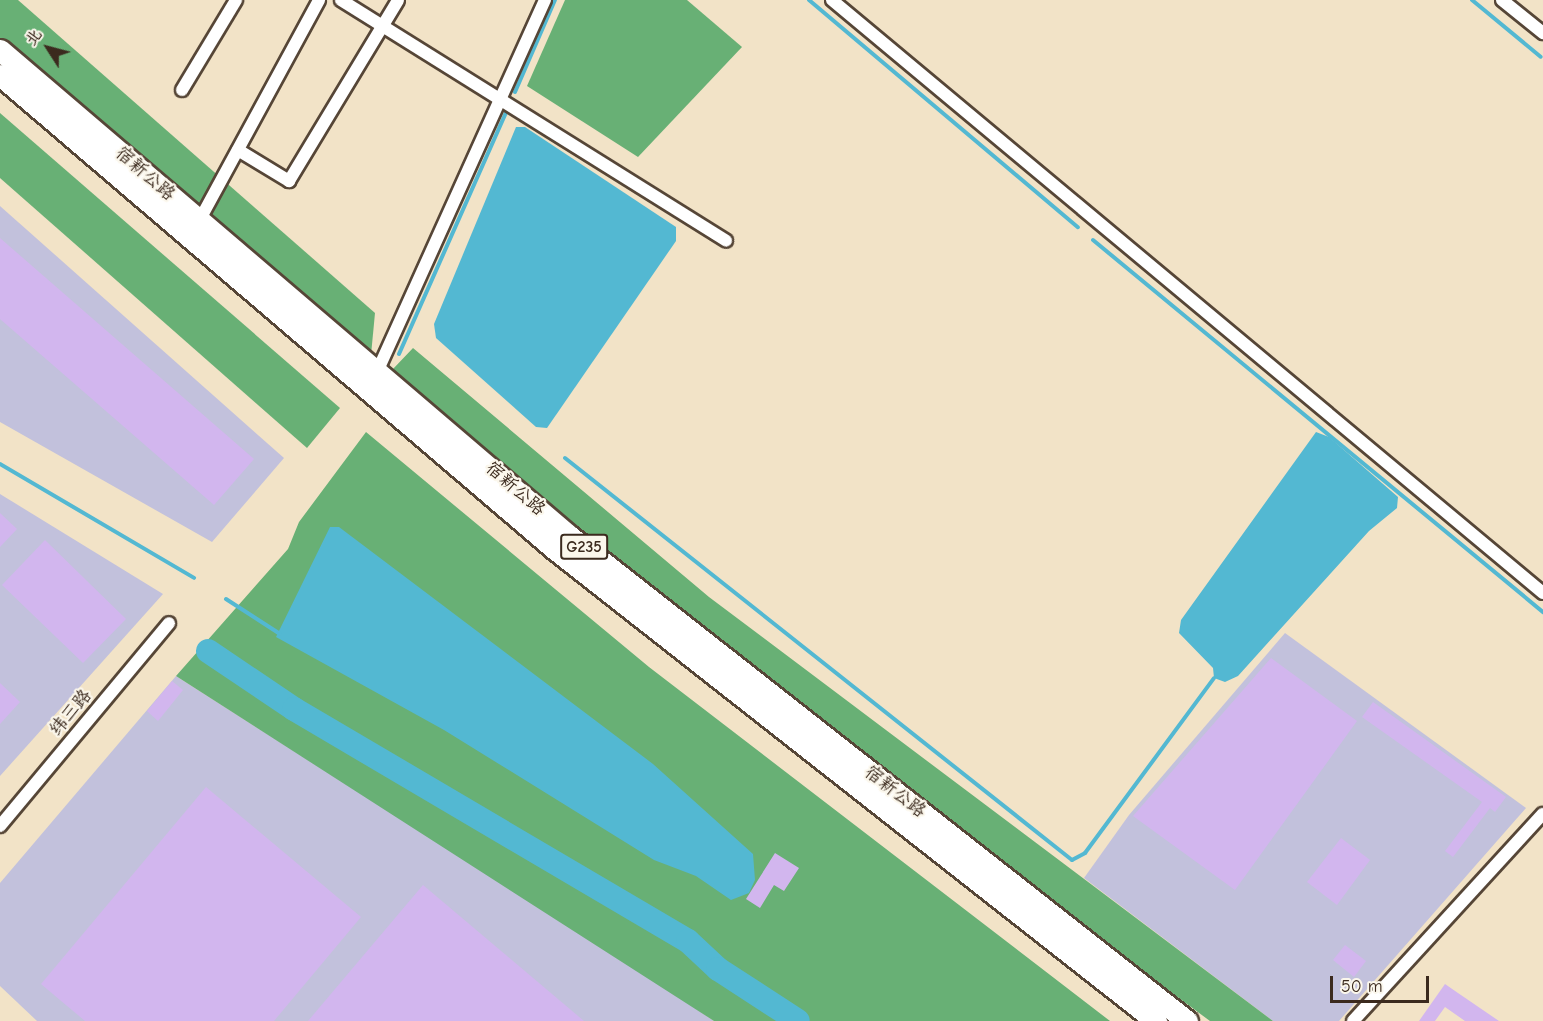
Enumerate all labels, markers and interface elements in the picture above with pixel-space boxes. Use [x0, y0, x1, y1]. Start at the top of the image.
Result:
north arrow [18, 18, 78, 78]
text: 北 [21, 26, 45, 49]
street label: 宿新公路 [111, 142, 179, 206]
street label: 宿新公路 [481, 457, 549, 521]
road number: G235 [560, 534, 608, 560]
street label: 纬三路 [45, 685, 97, 741]
street label: 宿新公路 [860, 761, 930, 823]
scale bar [1333, 964, 1432, 1002]
text: 50 m [1341, 976, 1383, 997]

